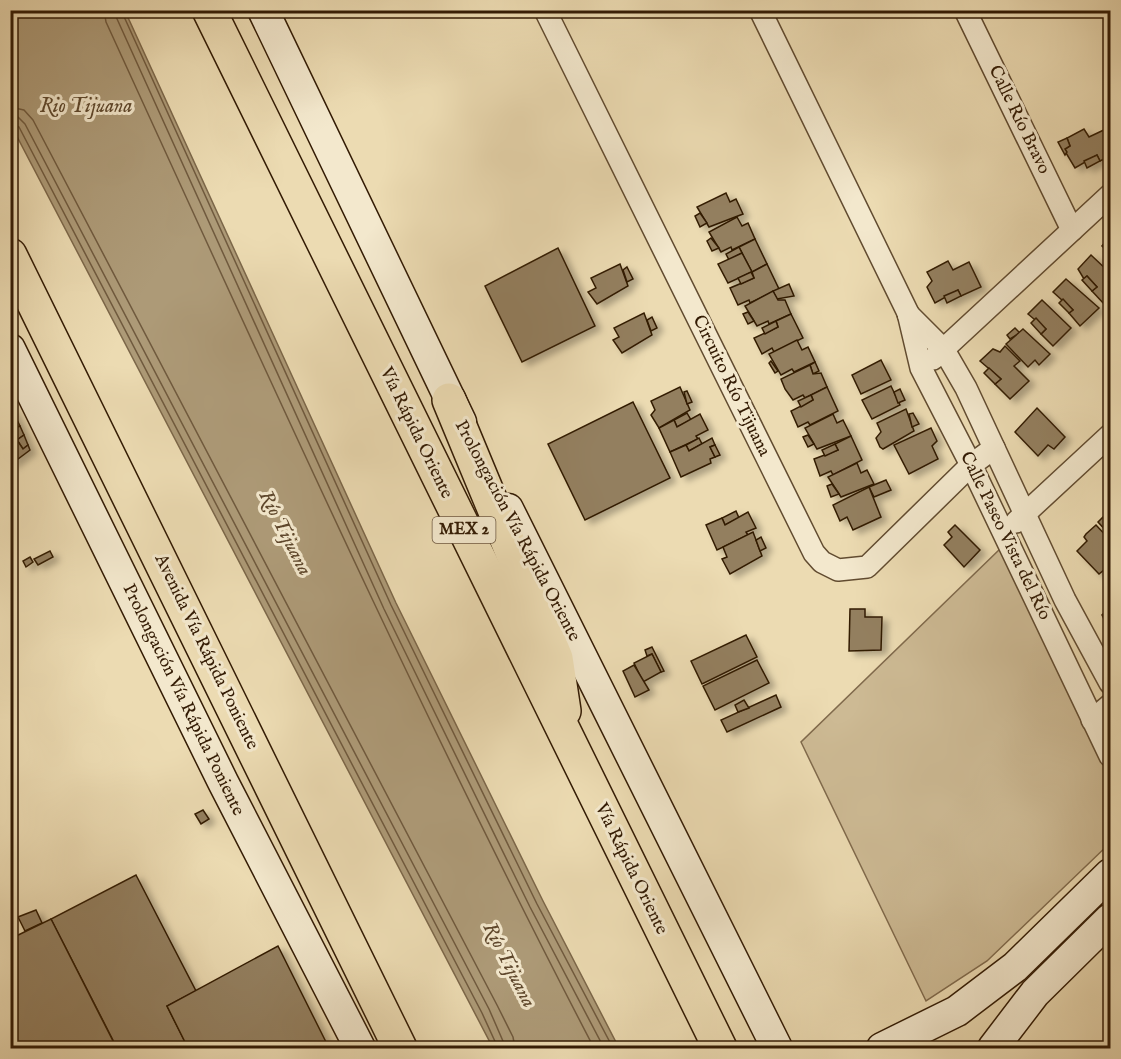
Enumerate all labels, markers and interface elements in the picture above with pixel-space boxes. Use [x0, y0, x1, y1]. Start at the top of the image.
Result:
street label: Calle Río Bravo [983, 62, 1055, 178]
water label: Rio Tijuana [40, 94, 132, 119]
street label: Circuito Río Tijuana [687, 312, 775, 461]
street label: Vía Rápida Oriente [374, 363, 458, 503]
street label: Prolongación Vía Rápida Oriente [449, 416, 585, 646]
street label: Calle Paseo Vista del Río [954, 448, 1056, 624]
water label: Río Tijuana [253, 486, 317, 580]
road number: MEX 2 [432, 517, 496, 543]
street label: Avenida Vía Rápida Poniente [148, 550, 263, 754]
street label: Prolongación Vía Rápida Poniente [117, 580, 249, 820]
street label: Vía Rápida Oriente [589, 799, 673, 939]
water label: Río Tijuana [477, 918, 541, 1012]

